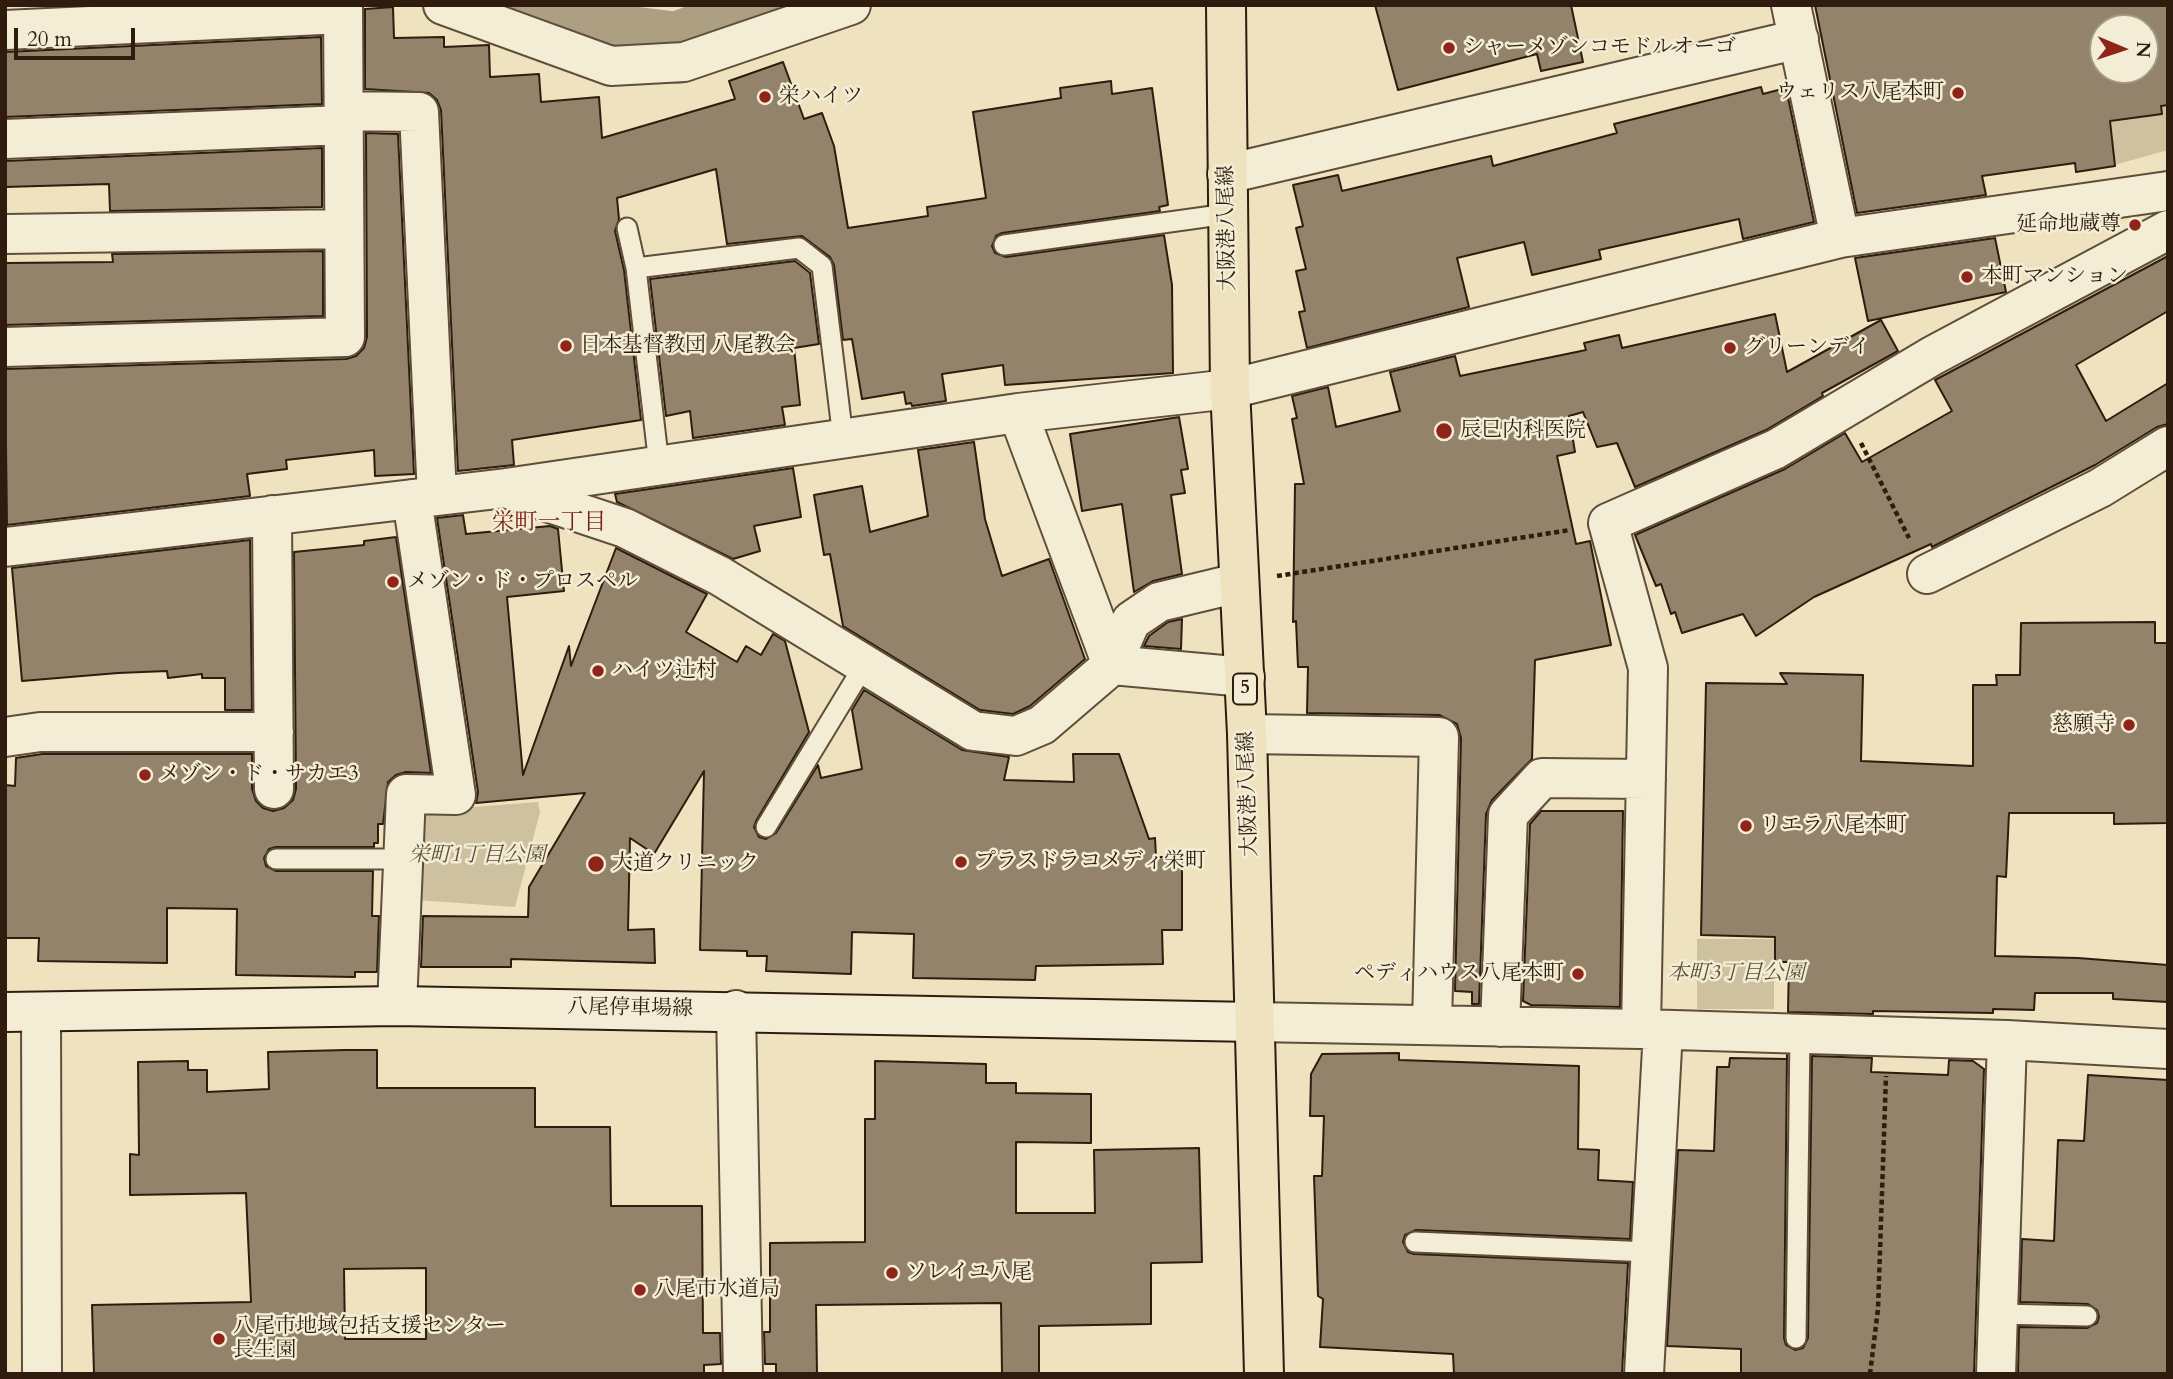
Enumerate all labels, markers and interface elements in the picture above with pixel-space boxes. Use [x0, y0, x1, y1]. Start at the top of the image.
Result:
scale bar [18, 14, 138, 58]
north arrow [2089, 14, 2159, 84]
text: 20 m [27, 25, 72, 54]
place label: シャーメゾンコモドルオーゴ [1463, 35, 1736, 61]
marker: シャーメゾンコモドルオーゴ [1441, 40, 1457, 56]
text: N [2130, 41, 2156, 58]
place label: ウェリス八尾本町 [1776, 80, 1944, 106]
place label: 栄ハイツ [779, 84, 863, 110]
marker: ウェリス八尾本町 [1950, 85, 1966, 101]
marker: 栄ハイツ [757, 89, 773, 105]
street label: 大阪港八尾線 [1214, 165, 1242, 291]
place label: 延命地蔵尊 [2016, 212, 2121, 238]
marker: 延命地蔵尊 [2127, 217, 2143, 233]
place label: 本町マンション [1981, 264, 2128, 290]
marker: 本町マンション [1959, 269, 1975, 285]
place label: 日本基督教団 八尾教会 [580, 333, 796, 359]
place label: グリーンデイ [1744, 335, 1870, 361]
marker: 日本基督教団 八尾教会 [558, 338, 574, 354]
marker: グリーンデイ [1722, 340, 1738, 356]
place label: 辰巳内科医院 [1460, 418, 1586, 444]
marker: 辰巳内科医院 [1434, 421, 1454, 441]
district label: 栄町一丁目 [492, 510, 606, 538]
place label: メゾン・ド・プロスペル [407, 569, 638, 595]
marker: メゾン・ド・プロスペル [385, 574, 401, 590]
place label: ハイツ辻村 [612, 658, 717, 684]
marker: ハイツ辻村 [590, 663, 606, 679]
road number: 5 [1233, 674, 1257, 704]
place label: 慈願寺 [2052, 712, 2115, 738]
marker: 慈願寺 [2121, 717, 2137, 733]
street label: 大阪港八尾線 [1234, 731, 1264, 857]
place label: メゾン・ド・サカエ3 [159, 762, 359, 788]
marker: メゾン・ド・サカエ3 [137, 767, 153, 783]
place label: リエラ八尾本町 [1760, 813, 1907, 839]
marker: リエラ八尾本町 [1738, 818, 1754, 834]
park label: 栄町1丁目公園 [409, 843, 545, 869]
place label: プラスドラコメディ栄町 [975, 849, 1206, 875]
place label: 大道クリニック [612, 851, 759, 877]
marker: 大道クリニック [586, 854, 606, 874]
marker: プラスドラコメディ栄町 [953, 854, 969, 870]
place label: ペディハウス八尾本町 [1354, 961, 1564, 987]
park label: 本町3丁目公園 [1668, 961, 1804, 987]
marker: ペディハウス八尾本町 [1570, 966, 1586, 982]
street label: 八尾停車場線 [567, 995, 693, 1023]
place label: ソレイユ八尾 [906, 1260, 1032, 1286]
marker: ソレイユ八尾 [884, 1265, 900, 1281]
place label: 八尾市水道局 [654, 1277, 780, 1303]
marker: 八尾市水道局 [632, 1282, 648, 1298]
place label: 八尾市地域包括支援センター 長生園 [233, 1314, 506, 1364]
marker: 八尾市地域包括支援センター 長生園 [211, 1331, 227, 1347]

